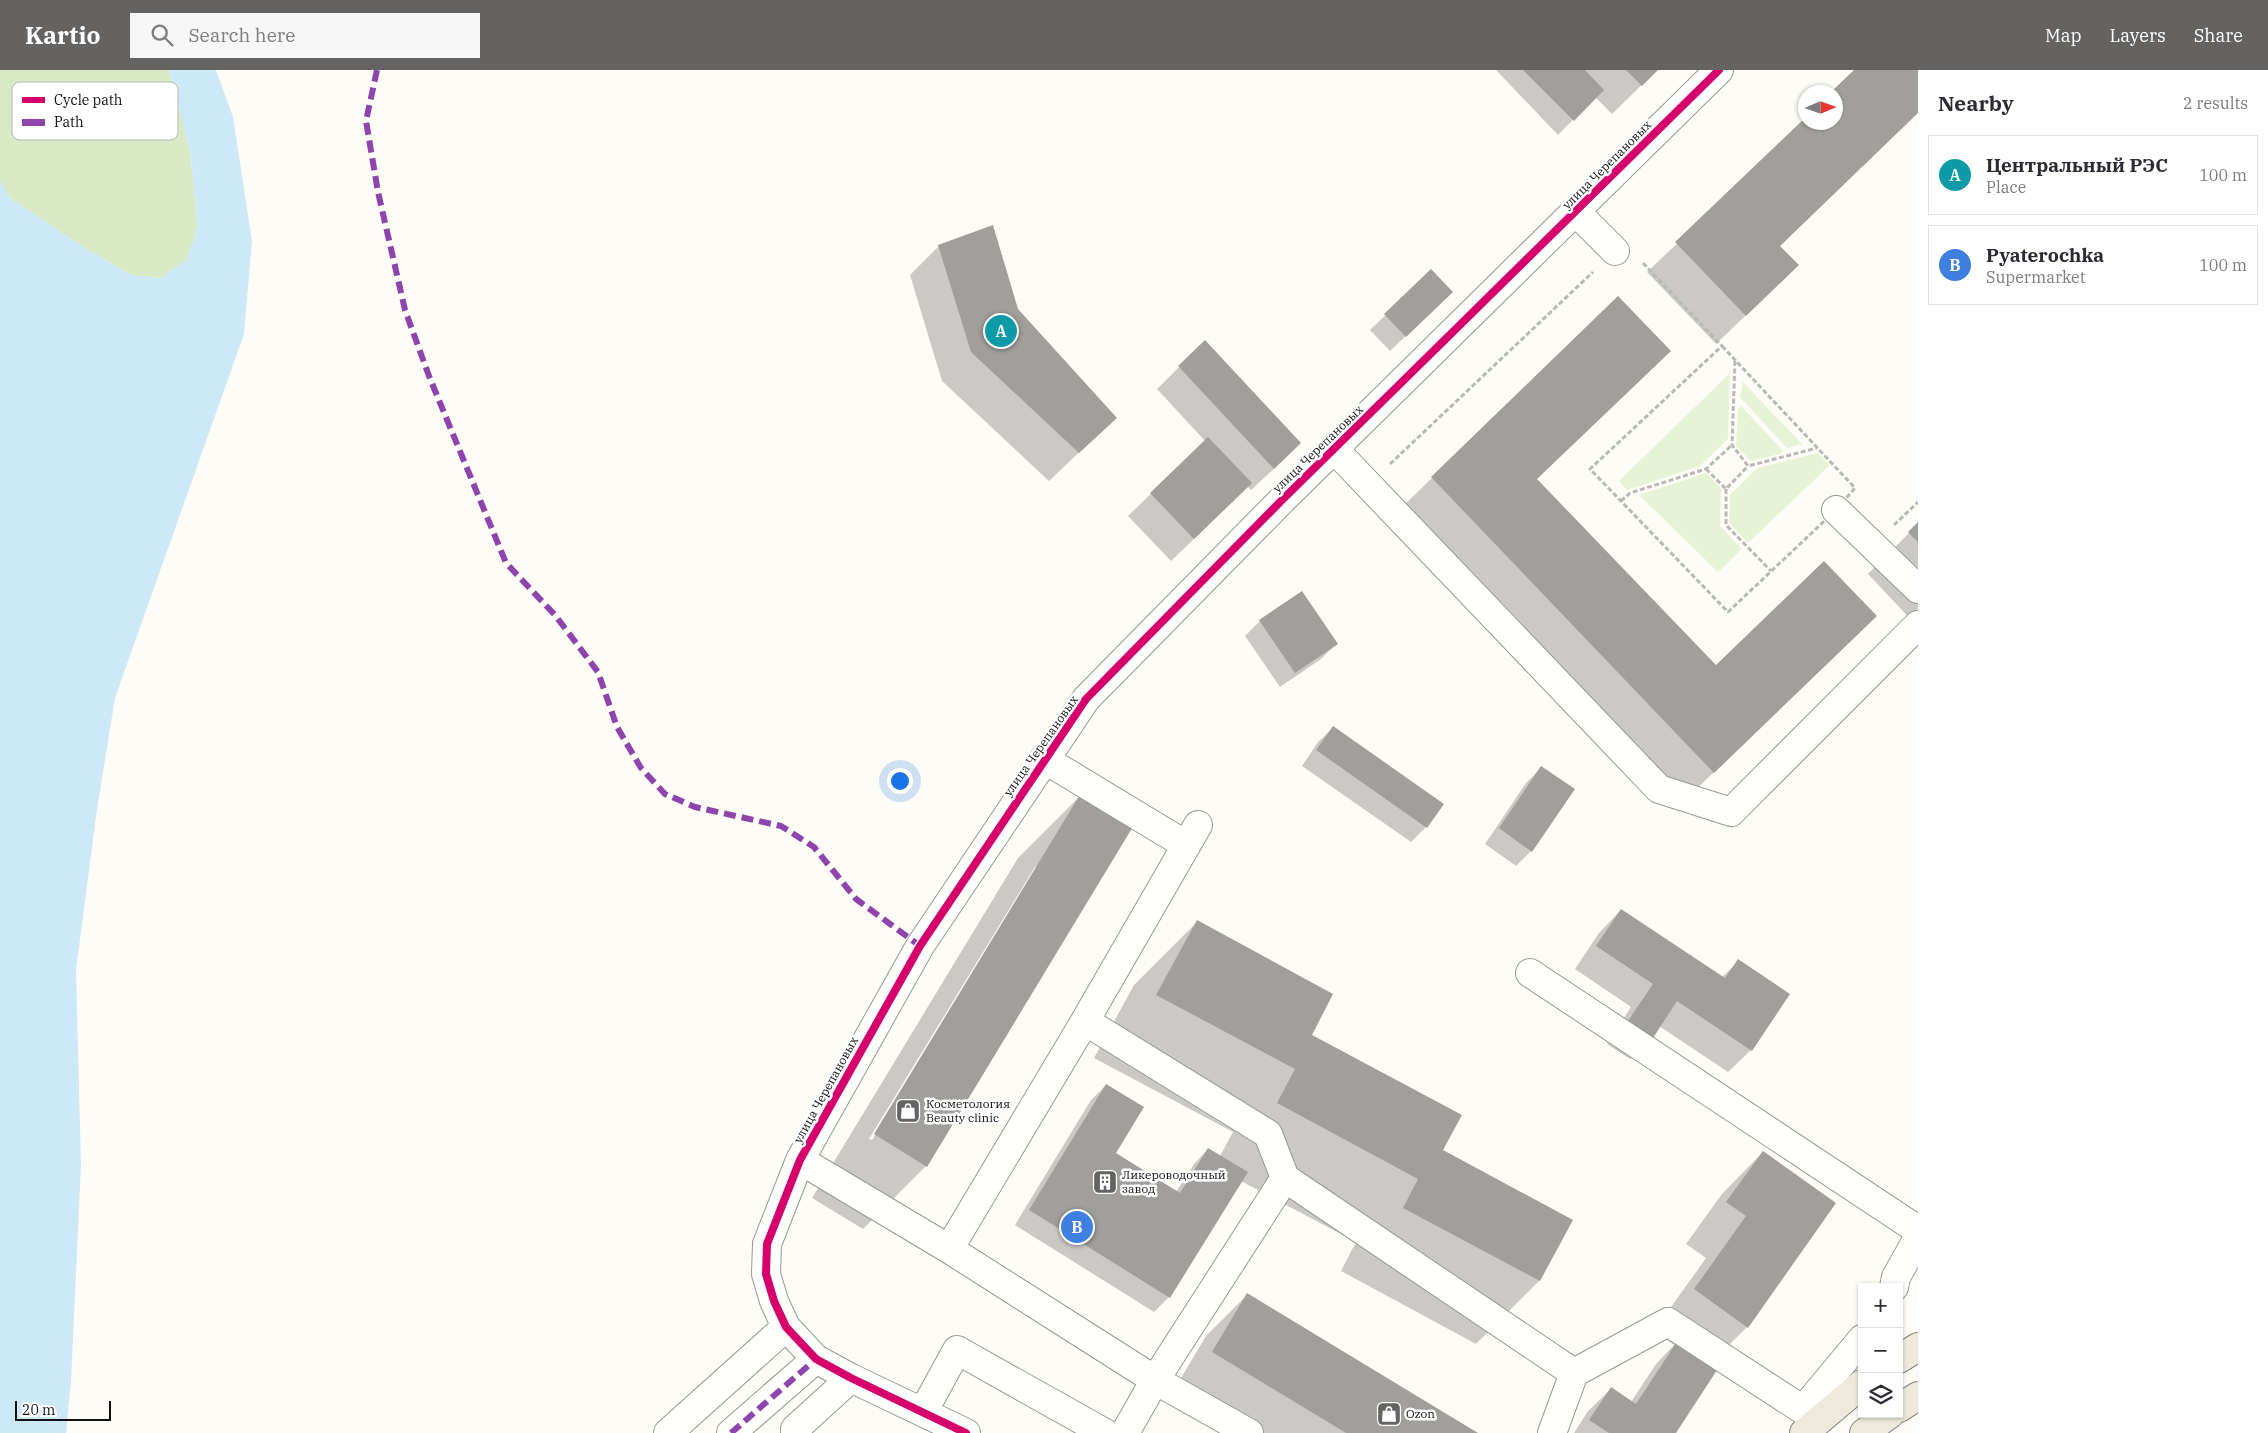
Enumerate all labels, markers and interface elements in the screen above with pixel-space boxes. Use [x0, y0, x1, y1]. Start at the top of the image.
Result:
search box [130, 13, 480, 58]
text: Kartio [25, 19, 100, 51]
icon: search [148, 21, 176, 49]
text: Search here [188, 23, 295, 47]
text: Map [2045, 24, 2082, 47]
text: Layers [2110, 24, 2166, 47]
text: Share [2194, 24, 2243, 47]
legend [12, 82, 178, 140]
north arrow [1798, 85, 1843, 130]
text: Nearby [1938, 89, 2014, 117]
text: Cycle path [54, 91, 123, 109]
text: 2 results [2183, 93, 2248, 113]
text: Path [54, 113, 84, 131]
street label: улица Черепановых [1559, 117, 1654, 212]
text: Центральный РЭС [1986, 153, 2168, 177]
text: A [1949, 165, 1961, 185]
text: 100 m [2199, 165, 2247, 185]
text: Place [1986, 177, 2026, 197]
text: Pyaterochka [1986, 243, 2104, 267]
text: B [1949, 255, 1961, 275]
text: 100 m [2199, 255, 2247, 275]
text: Supermarket [1986, 267, 2085, 287]
pin: A [985, 312, 1017, 350]
street label: улица Черепановых [1269, 402, 1366, 496]
street label: улица Черепановых [1000, 692, 1081, 799]
your location [887, 768, 913, 794]
street label: улица Черепановых [790, 1034, 861, 1146]
place label: Косметология Beauty clinic [926, 1096, 1010, 1125]
shop icon: Косметология Beauty clinic [895, 1098, 921, 1124]
place label: Ликероводочный завод [1122, 1167, 1226, 1196]
building icon: Ликероводочный завод [1092, 1169, 1118, 1195]
pin: B [1061, 1208, 1093, 1246]
map controls [1858, 1283, 1903, 1418]
button: + [1858, 1283, 1903, 1328]
button: − [1858, 1328, 1903, 1373]
button: layers [1858, 1373, 1903, 1418]
scale bar [15, 1398, 111, 1421]
text: 20 m [22, 1401, 55, 1419]
shop icon: Ozon [1376, 1401, 1402, 1427]
place label: Ozon [1406, 1406, 1435, 1421]

